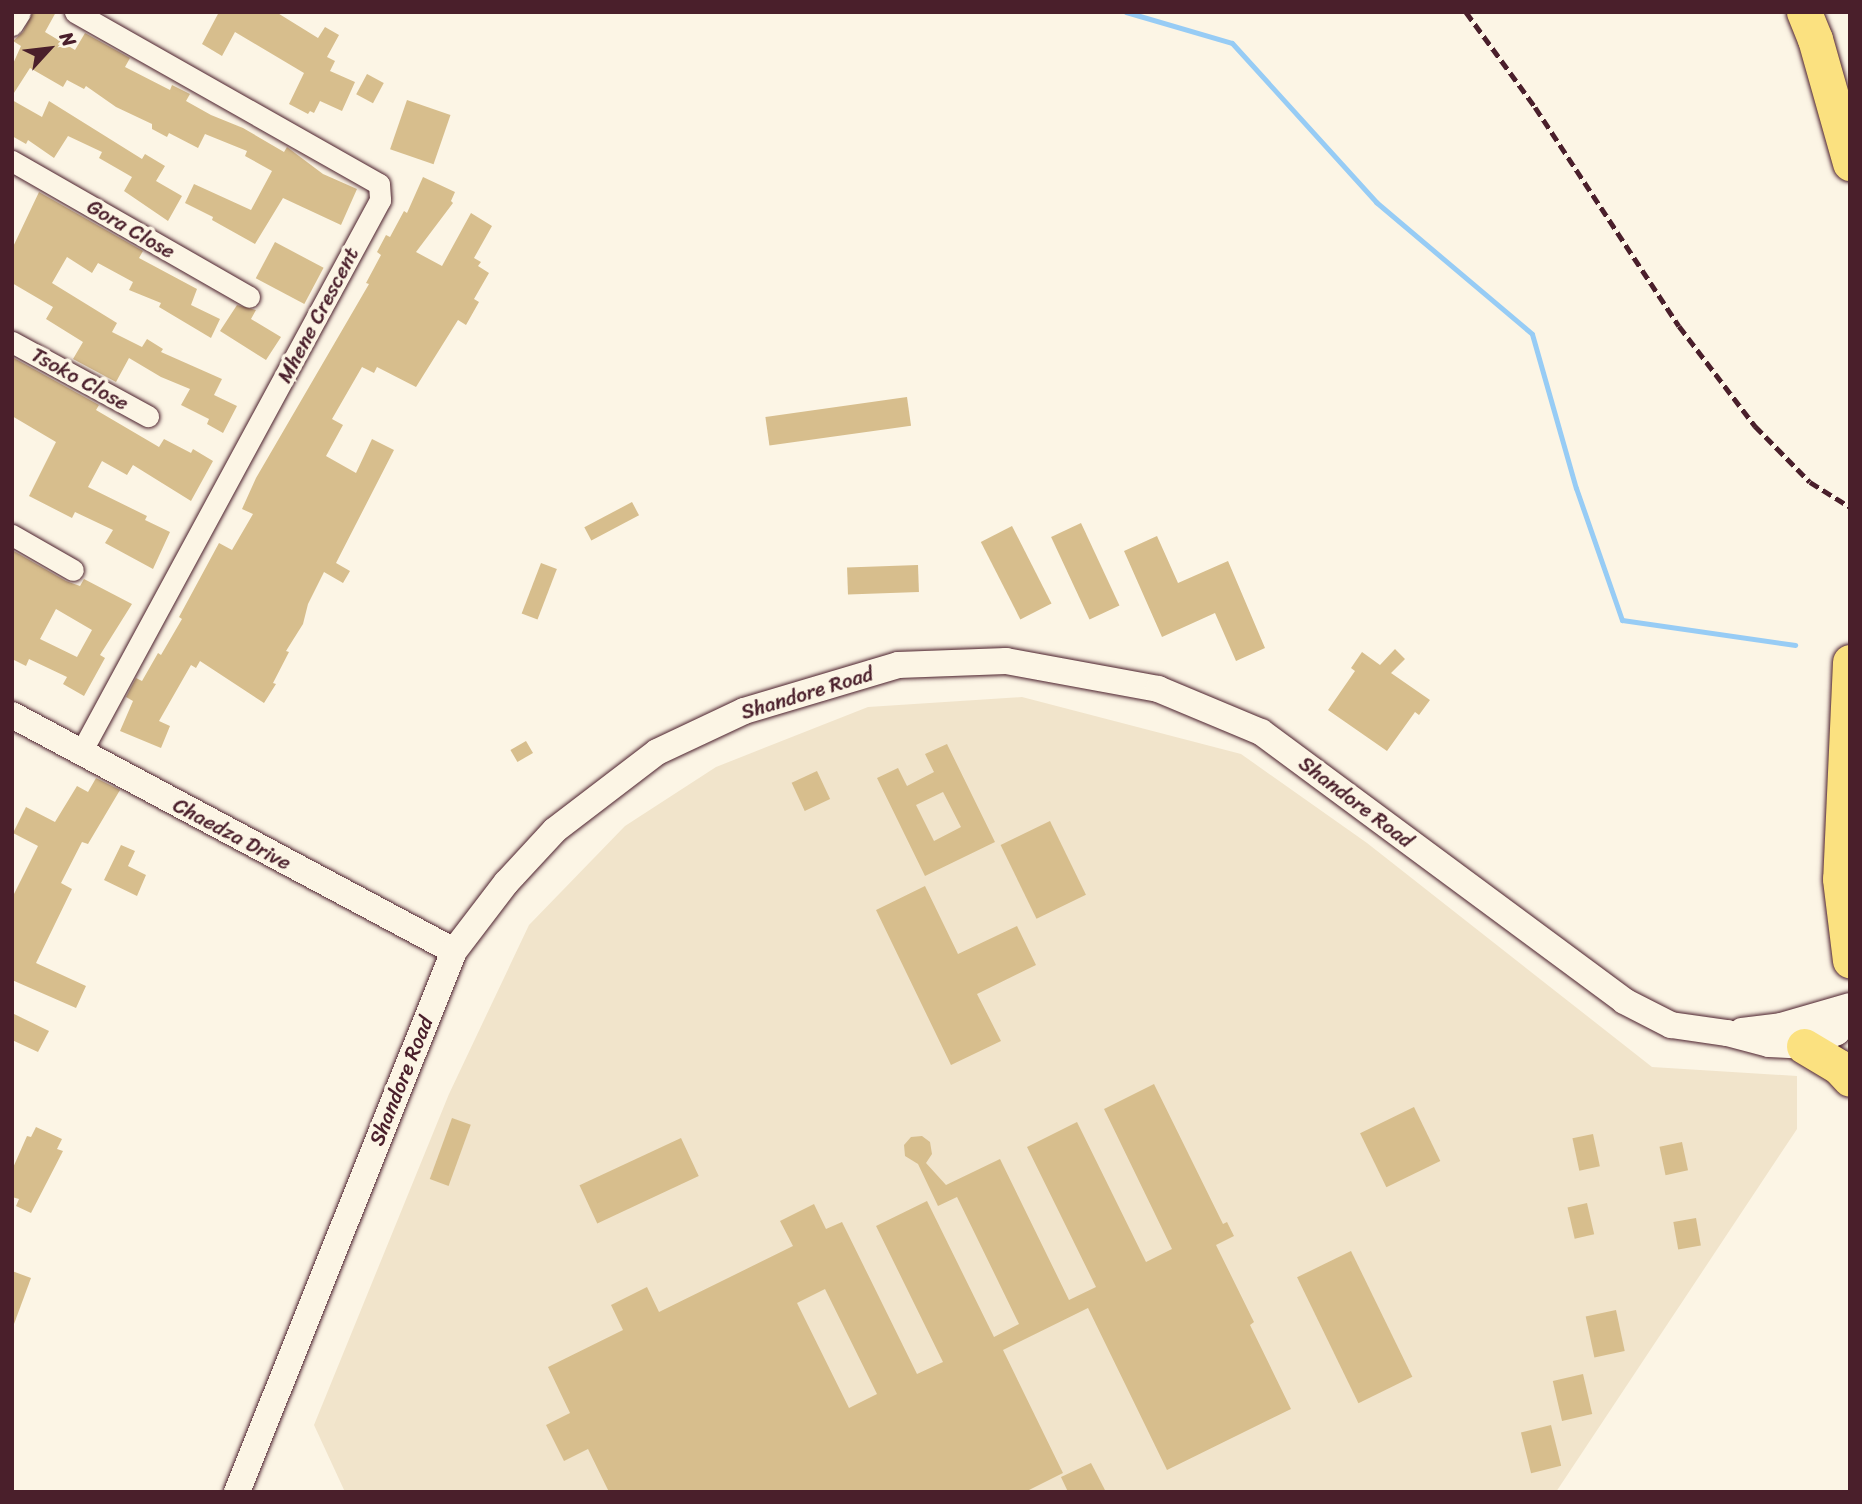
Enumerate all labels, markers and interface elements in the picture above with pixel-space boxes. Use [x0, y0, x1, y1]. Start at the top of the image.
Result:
north arrow [14, 14, 84, 84]
text: N [50, 26, 86, 53]
street label: Gora Close [82, 193, 180, 265]
street label: Mhene Crescent [272, 243, 364, 387]
street label: Tsoko Close [27, 342, 133, 416]
street label: Shandore Road [738, 661, 876, 725]
street label: Shandore Road [1294, 751, 1418, 853]
street label: Chaedza Drive [169, 792, 295, 876]
street label: Shandore Road [364, 1013, 438, 1149]

